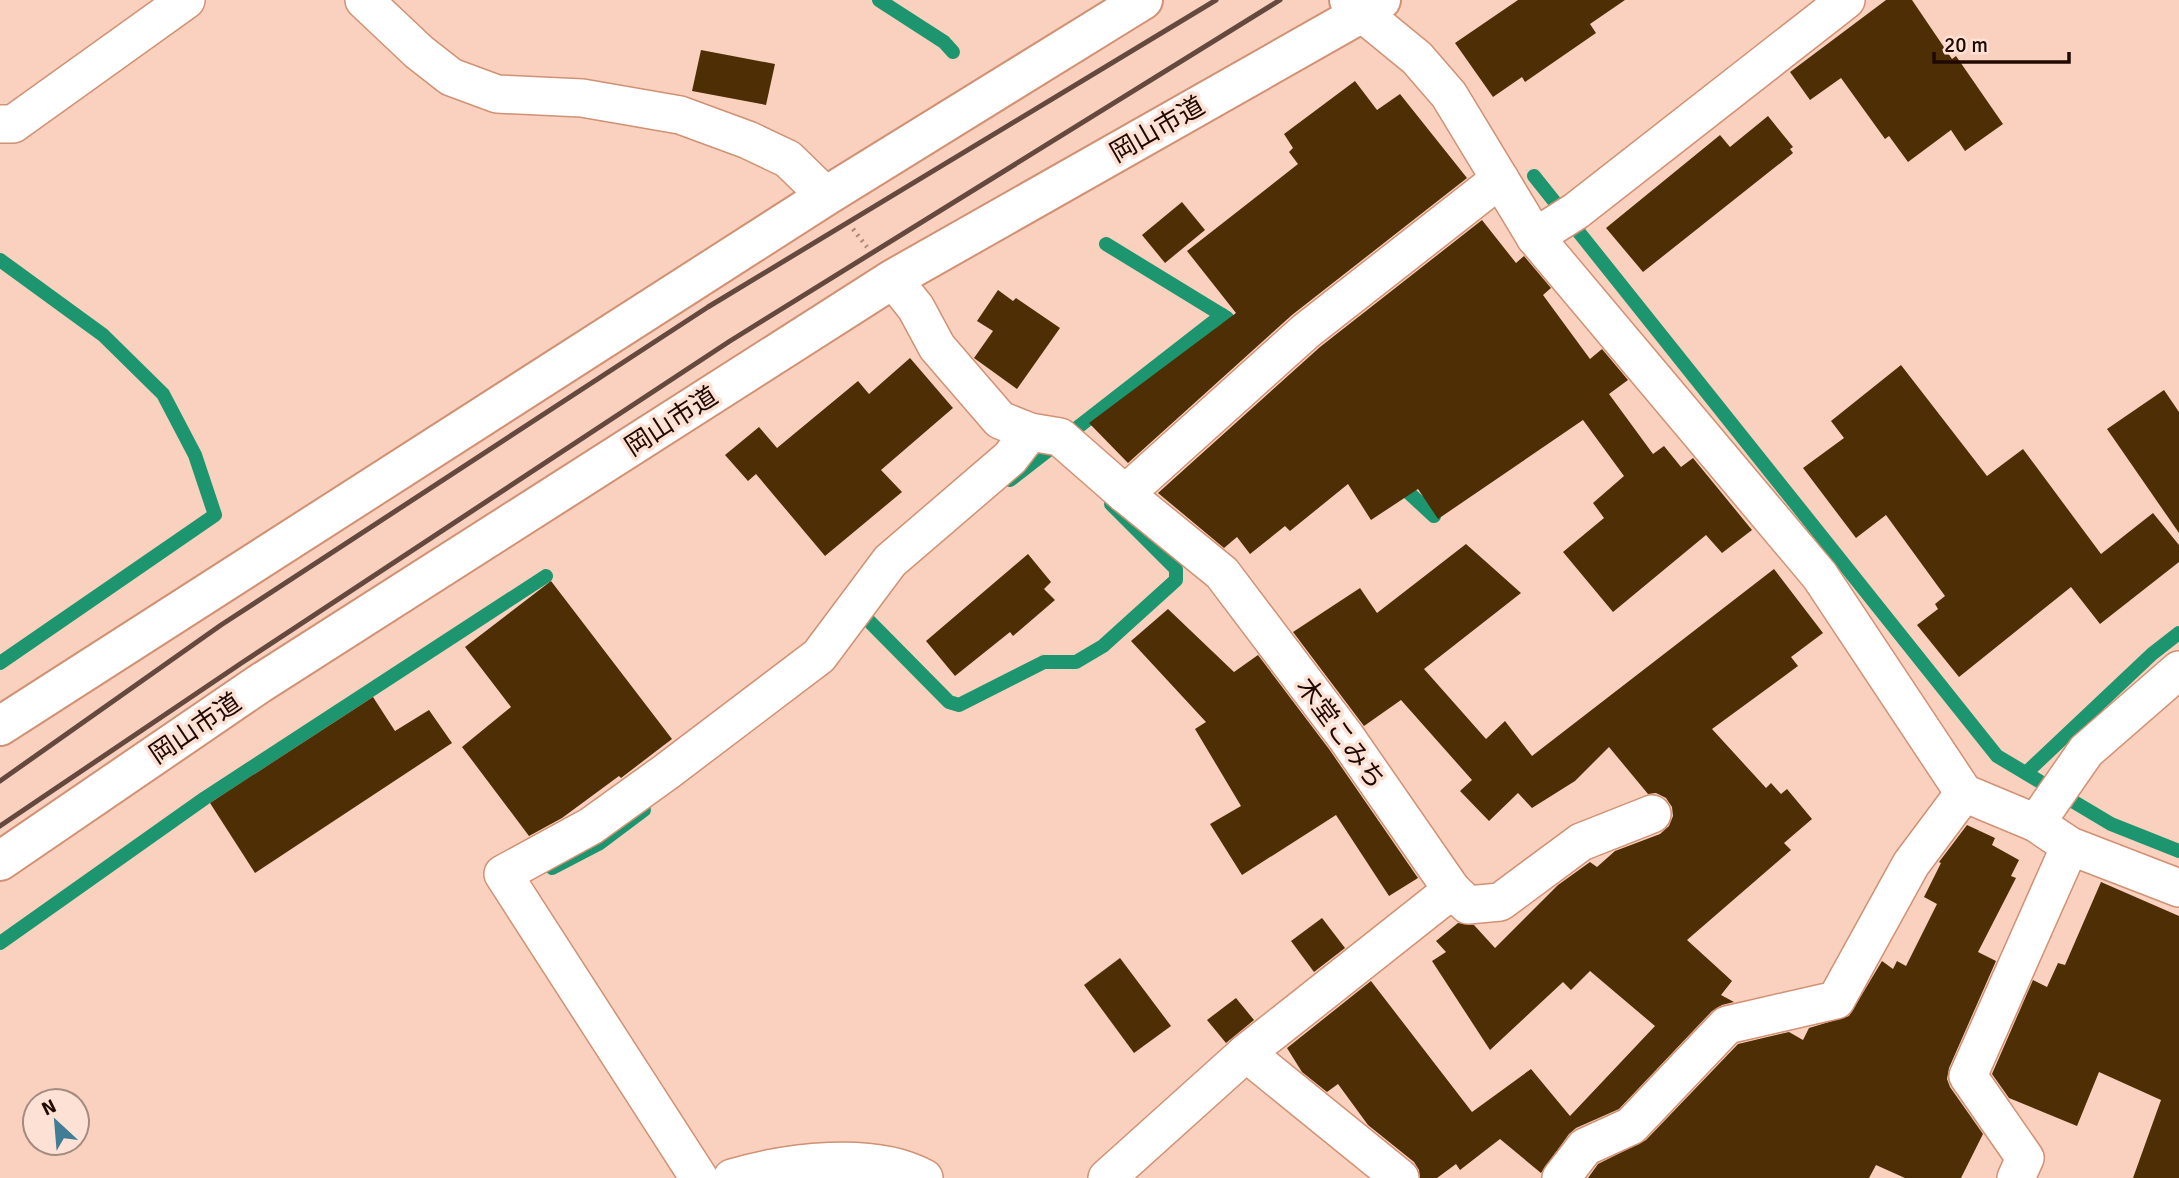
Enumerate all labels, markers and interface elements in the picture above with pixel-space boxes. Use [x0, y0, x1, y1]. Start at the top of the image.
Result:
scale bar [1934, 21, 2069, 65]
text: 20 m [1944, 32, 1988, 58]
street label: 岡山市道 [1104, 90, 1211, 170]
street label: 岡山市道 [619, 380, 724, 464]
street label: 木堂こみち [1289, 672, 1391, 796]
street label: 岡山市道 [143, 686, 248, 771]
north arrow [21, 1087, 91, 1157]
text: N [38, 1094, 60, 1121]

